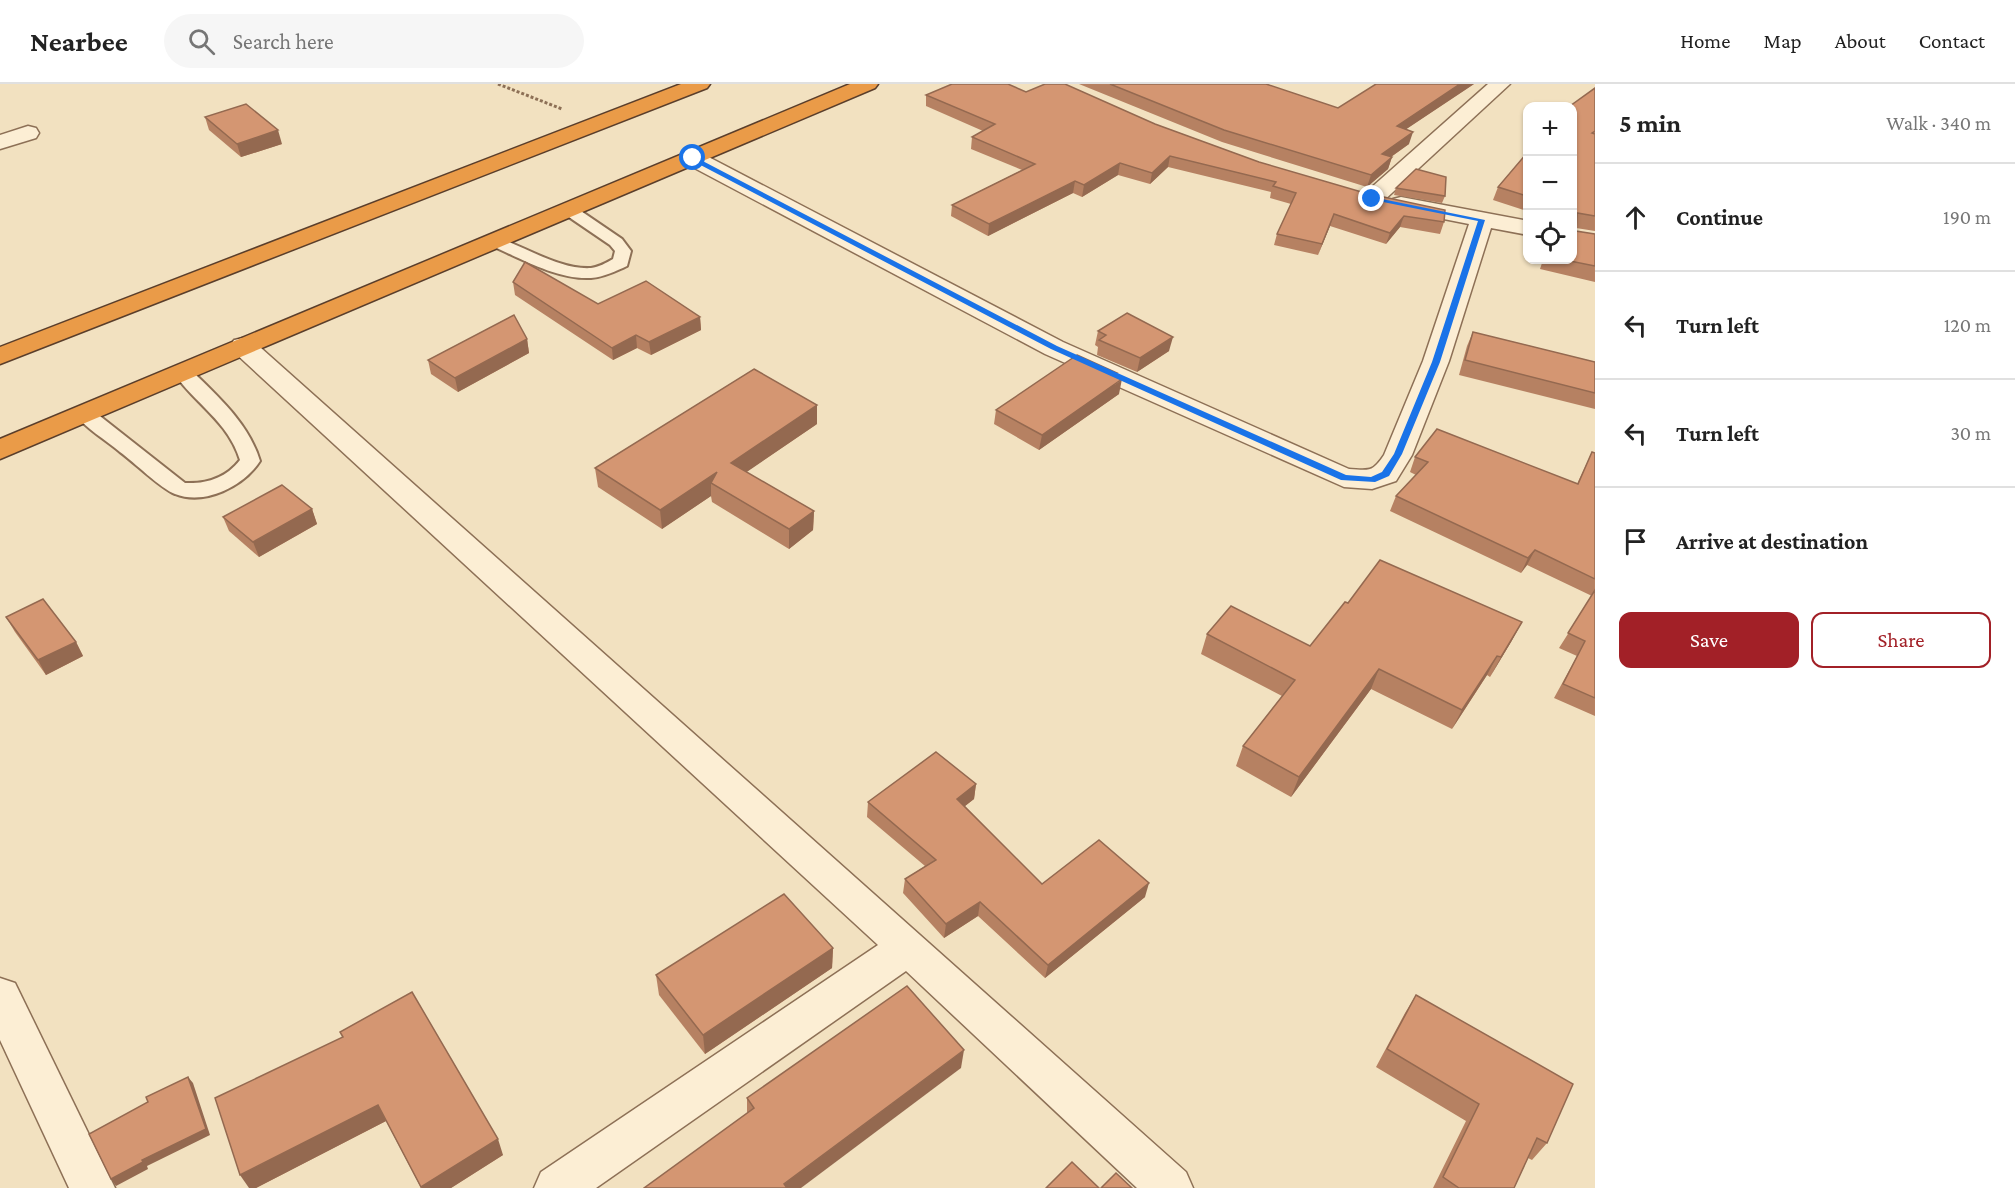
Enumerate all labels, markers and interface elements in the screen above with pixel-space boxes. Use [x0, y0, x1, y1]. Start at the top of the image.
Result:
search box [164, 14, 584, 68]
icon: search [185, 25, 218, 58]
text: Nearbee [30, 26, 128, 57]
text: Search here [233, 29, 334, 54]
text: Home [1680, 29, 1730, 53]
text: Map [1763, 29, 1802, 53]
text: About [1835, 29, 1886, 53]
text: Contact [1919, 29, 1985, 53]
map controls [1523, 102, 1577, 264]
button: + [1523, 102, 1577, 156]
text: 5 min [1619, 109, 1681, 138]
text: Walk · 340 m [1886, 112, 1991, 134]
route start [679, 144, 705, 170]
button: − [1523, 156, 1577, 210]
route end [1358, 185, 1384, 211]
icon: ahead [1619, 201, 1652, 234]
text: Continue [1676, 205, 1763, 230]
text: 190 m [1943, 206, 1991, 228]
button: locate [1523, 210, 1577, 264]
icon: left [1619, 309, 1652, 342]
text: Turn left [1676, 313, 1759, 338]
text: 120 m [1944, 314, 1991, 336]
icon: left [1619, 417, 1652, 450]
text: Turn left [1676, 421, 1759, 446]
text: 30 m [1950, 422, 1991, 444]
icon: arrive [1619, 525, 1652, 558]
text: Arrive at destination [1676, 529, 1868, 554]
button: Save [1619, 612, 1799, 668]
button: Share [1811, 612, 1991, 668]

